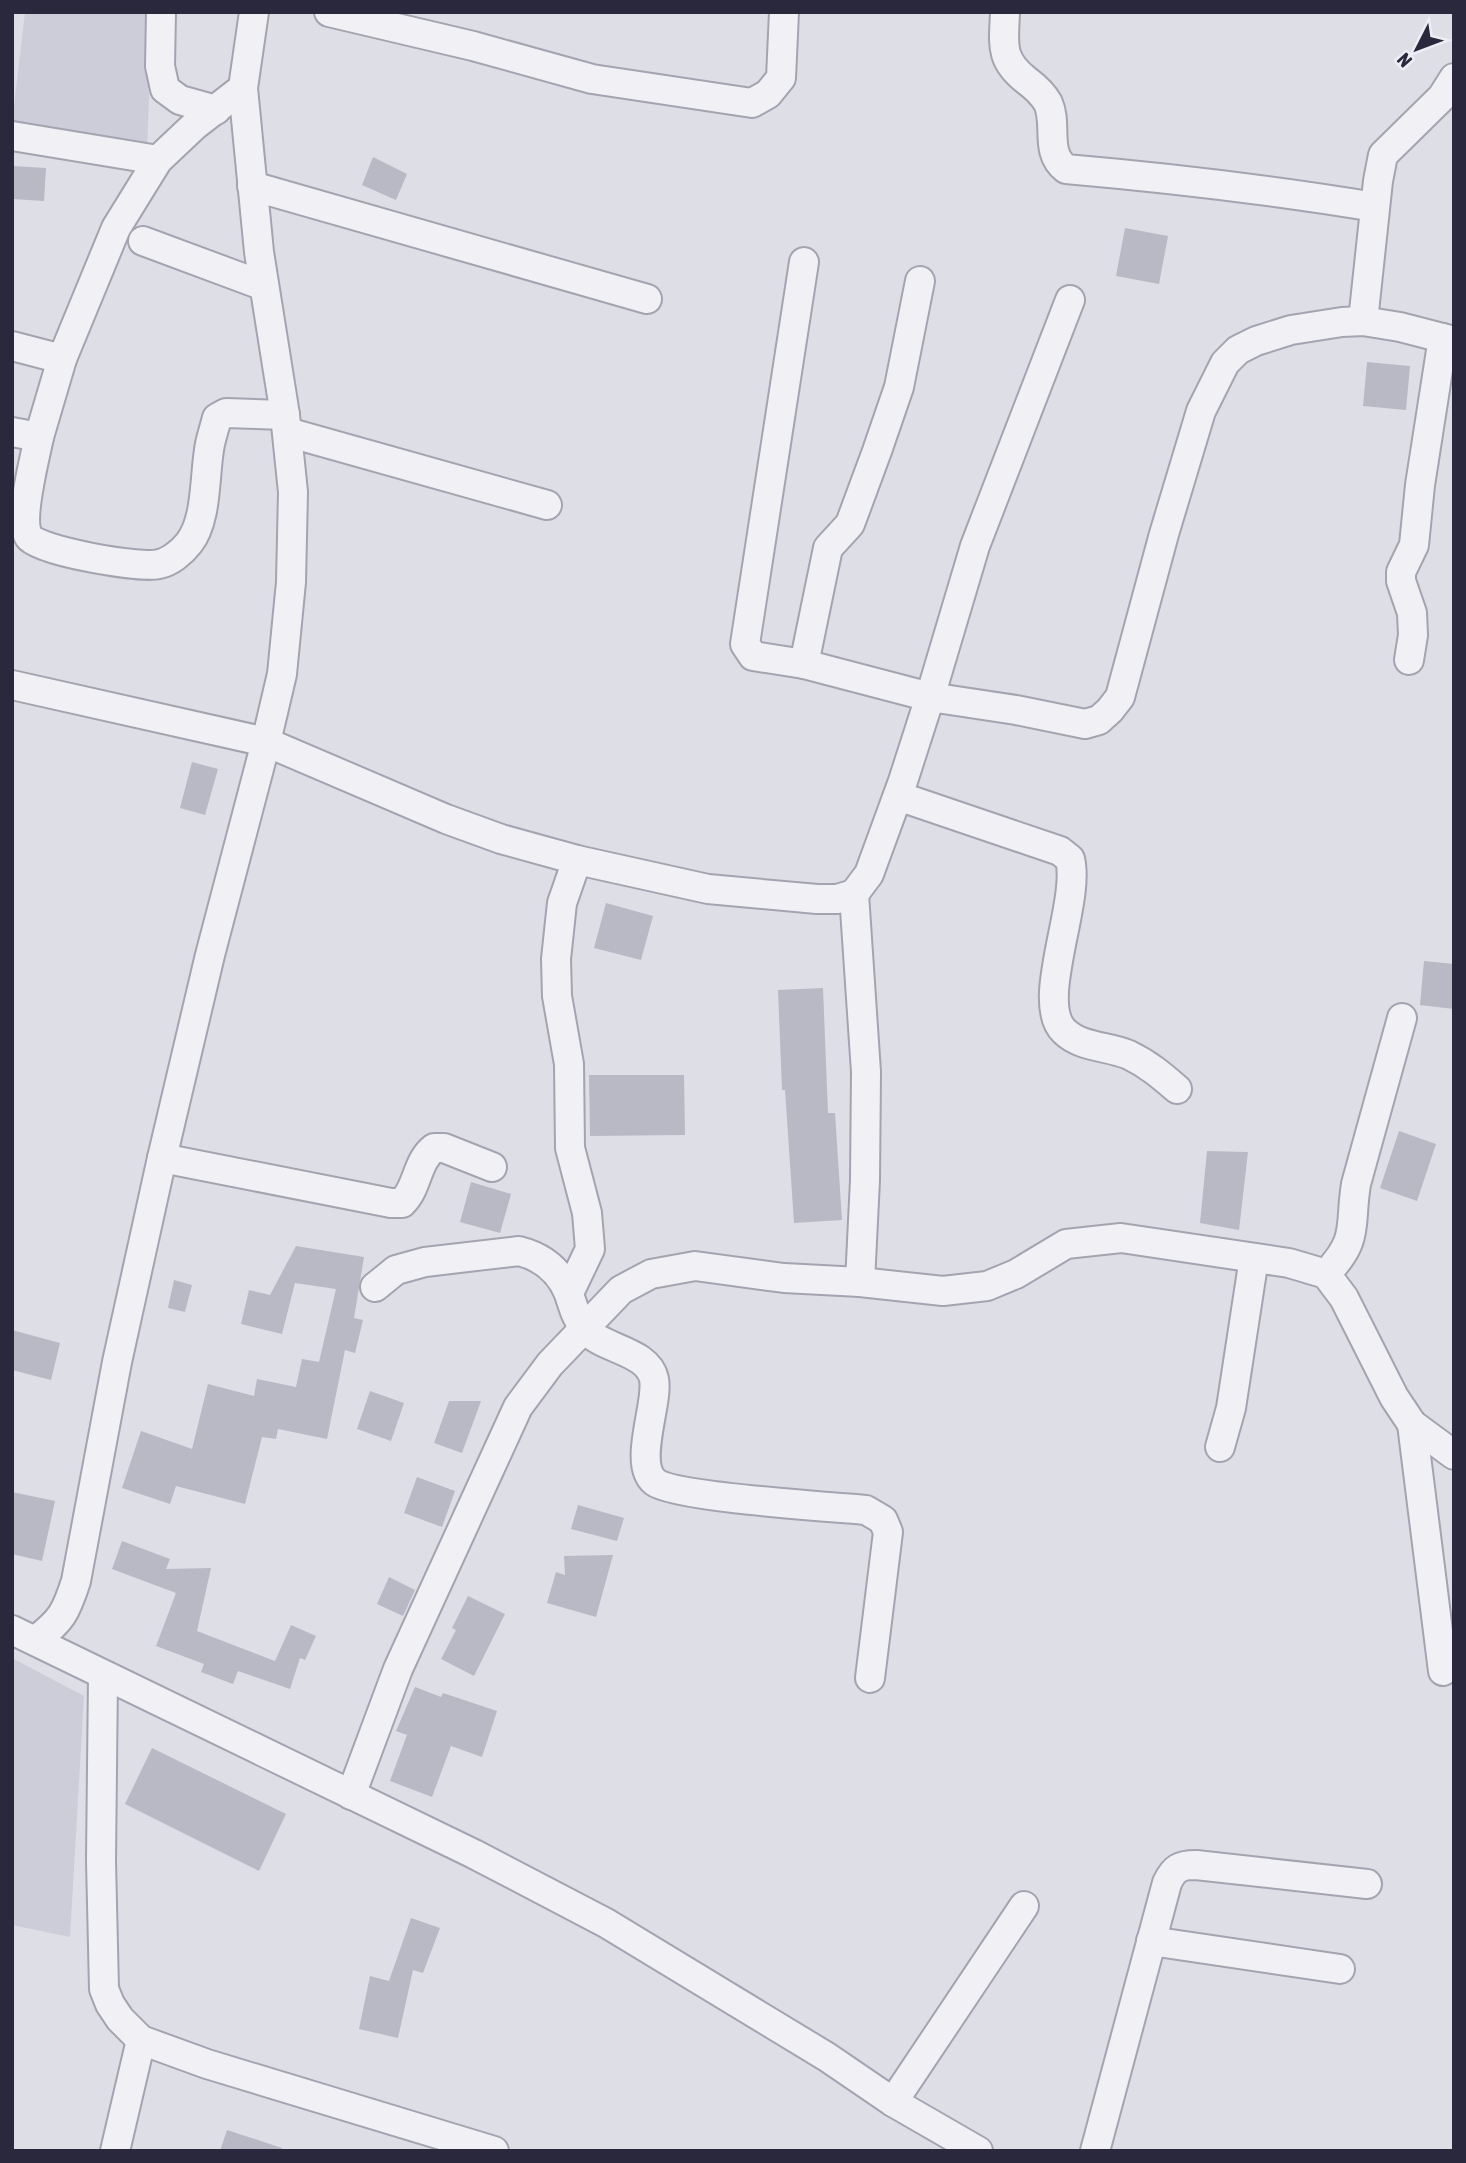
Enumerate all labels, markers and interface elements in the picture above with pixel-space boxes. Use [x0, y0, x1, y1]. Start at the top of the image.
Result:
north arrow [1382, 14, 1452, 84]
text: N [1392, 49, 1416, 72]

